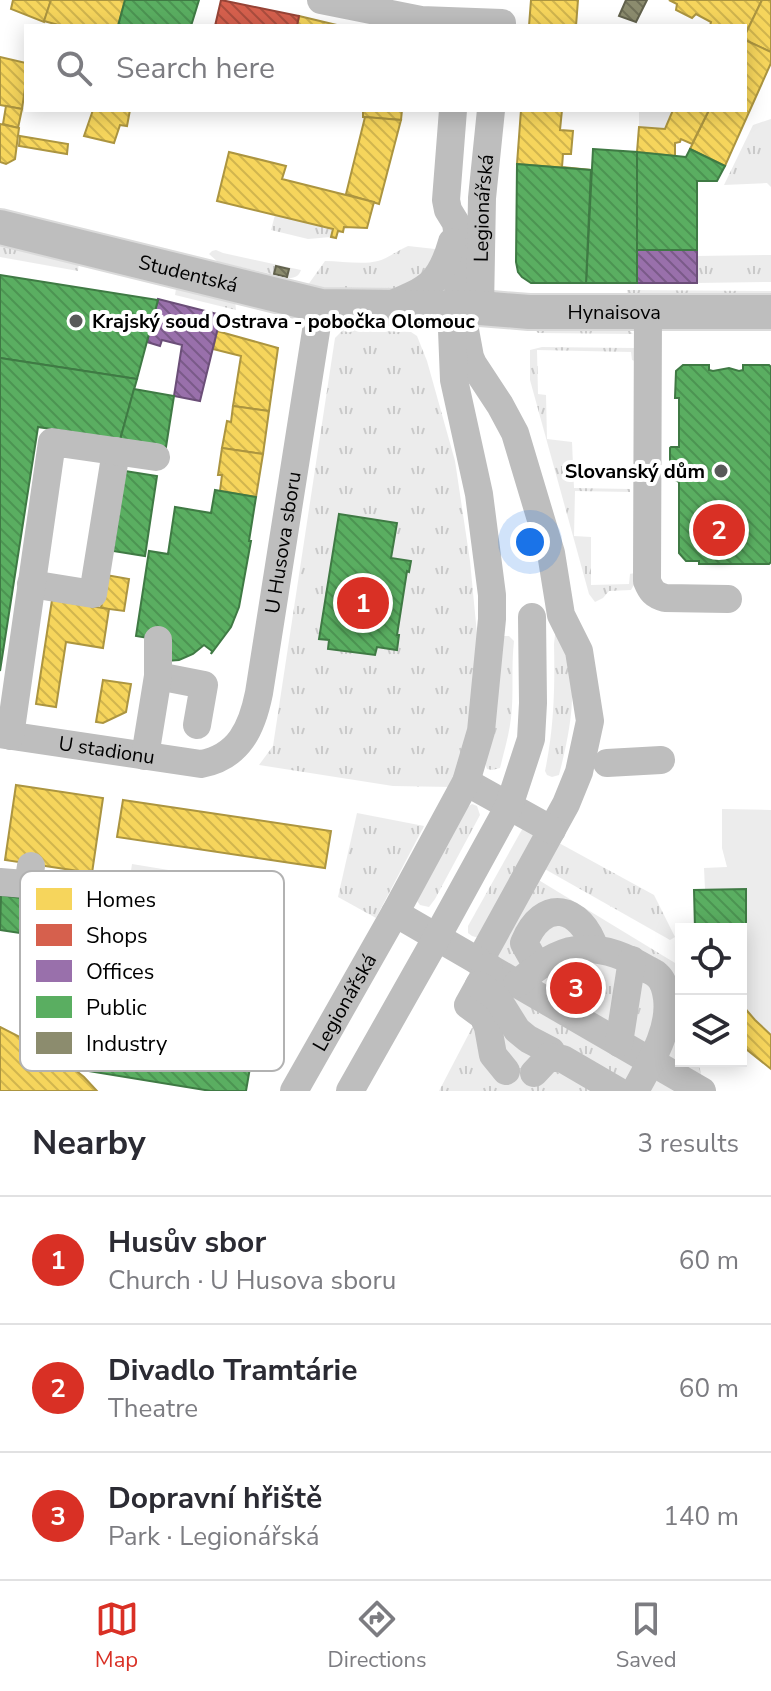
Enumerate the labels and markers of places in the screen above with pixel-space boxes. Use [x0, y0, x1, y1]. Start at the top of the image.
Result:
place label: Krajský soud Ostrava - pobočka Olomouc [92, 308, 475, 335]
marker: Krajský soud Ostrava - pobočka Olomouc [67, 312, 85, 330]
place label: Slovanský dům [565, 458, 705, 485]
marker: Slovanský dům [712, 462, 730, 480]
pin: 2 [693, 500, 745, 560]
pin: 1 [337, 573, 389, 633]
pin: 3 [550, 958, 602, 1018]

